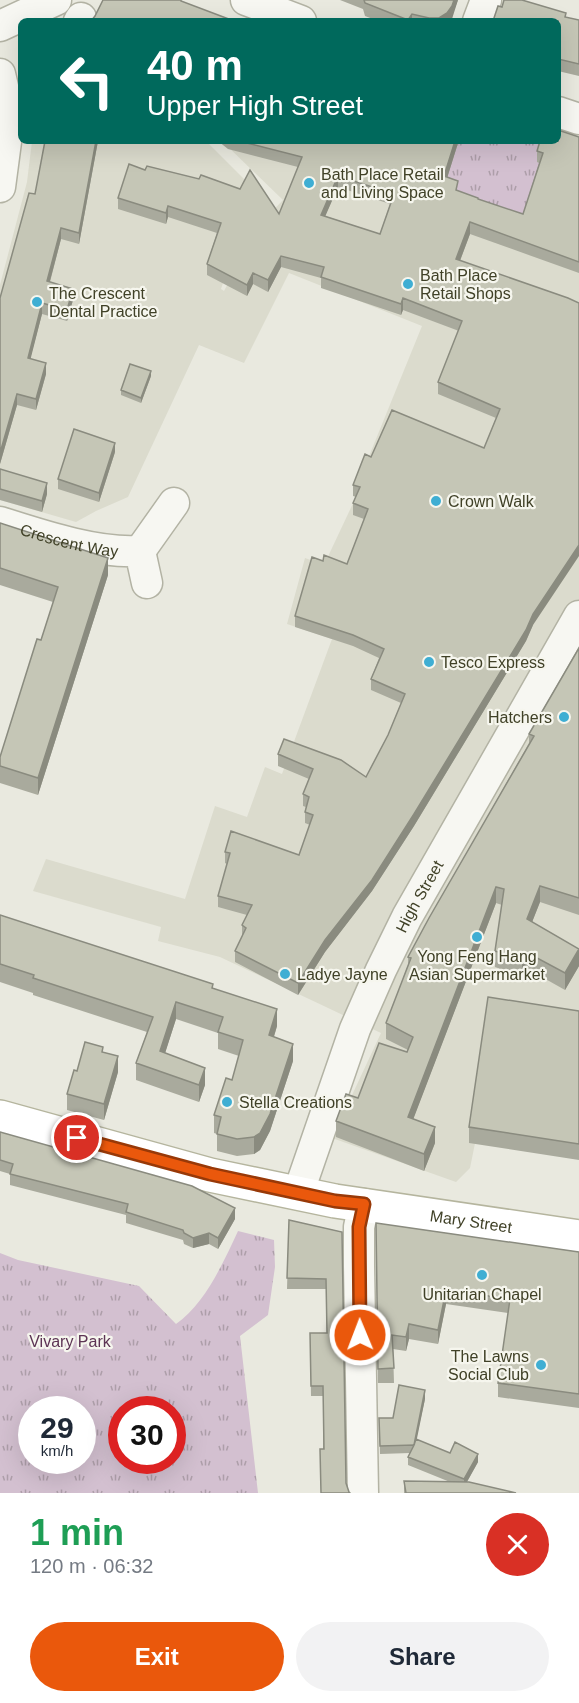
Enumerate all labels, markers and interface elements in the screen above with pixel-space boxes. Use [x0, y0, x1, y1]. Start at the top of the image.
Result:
icon: left [48, 42, 126, 120]
text: 40 m [147, 42, 243, 89]
text: Upper High Street [147, 91, 363, 121]
place label: Bath Place Retail and Living Space [321, 166, 444, 201]
marker: Bath Place Retail and Living Space [302, 176, 316, 190]
place label: Bath Place Retail Shops [420, 267, 511, 302]
marker: Bath Place Retail Shops [401, 277, 415, 291]
place label: The Crescent Dental Practice [49, 285, 158, 320]
marker: The Crescent Dental Practice [30, 295, 44, 309]
place label: Crown Walk [448, 493, 535, 510]
marker: Crown Walk [429, 494, 443, 508]
street label: Crescent Way [18, 521, 119, 559]
place label: Tesco Express [441, 654, 545, 671]
marker: Tesco Express [422, 655, 436, 669]
place label: Hatchers [488, 709, 552, 726]
marker: Hatchers [557, 710, 571, 724]
street label: High Street [392, 857, 446, 935]
marker: Yong Feng Hang Asian Supermarket [470, 930, 484, 944]
place label: Yong Feng Hang Asian Supermarket [409, 948, 546, 983]
place label: Ladye Jayne [297, 966, 388, 983]
marker: Ladye Jayne [278, 967, 292, 981]
place label: Stella Creations [239, 1094, 352, 1111]
marker: Stella Creations [220, 1095, 234, 1109]
pin [51, 1112, 102, 1163]
icon: arrive [60, 1121, 93, 1154]
street label: Mary Street [429, 1207, 514, 1236]
marker: Unitarian Chapel [475, 1268, 489, 1282]
place label: Unitarian Chapel [422, 1286, 542, 1303]
position arrow [328, 1303, 392, 1367]
park label: Vivary Park [29, 1333, 112, 1350]
place label: The Lawns Social Club [448, 1348, 529, 1383]
marker: The Lawns Social Club [534, 1358, 548, 1372]
speed limit sign: 30 [108, 1396, 186, 1474]
text: 29 [40, 1411, 74, 1444]
text: km/h [41, 1442, 73, 1459]
text: 1 min [30, 1512, 124, 1553]
button: close [486, 1513, 549, 1576]
text: 120 m · 06:32 [30, 1555, 153, 1577]
button: Exit [30, 1622, 284, 1691]
button: Share [296, 1622, 549, 1691]

